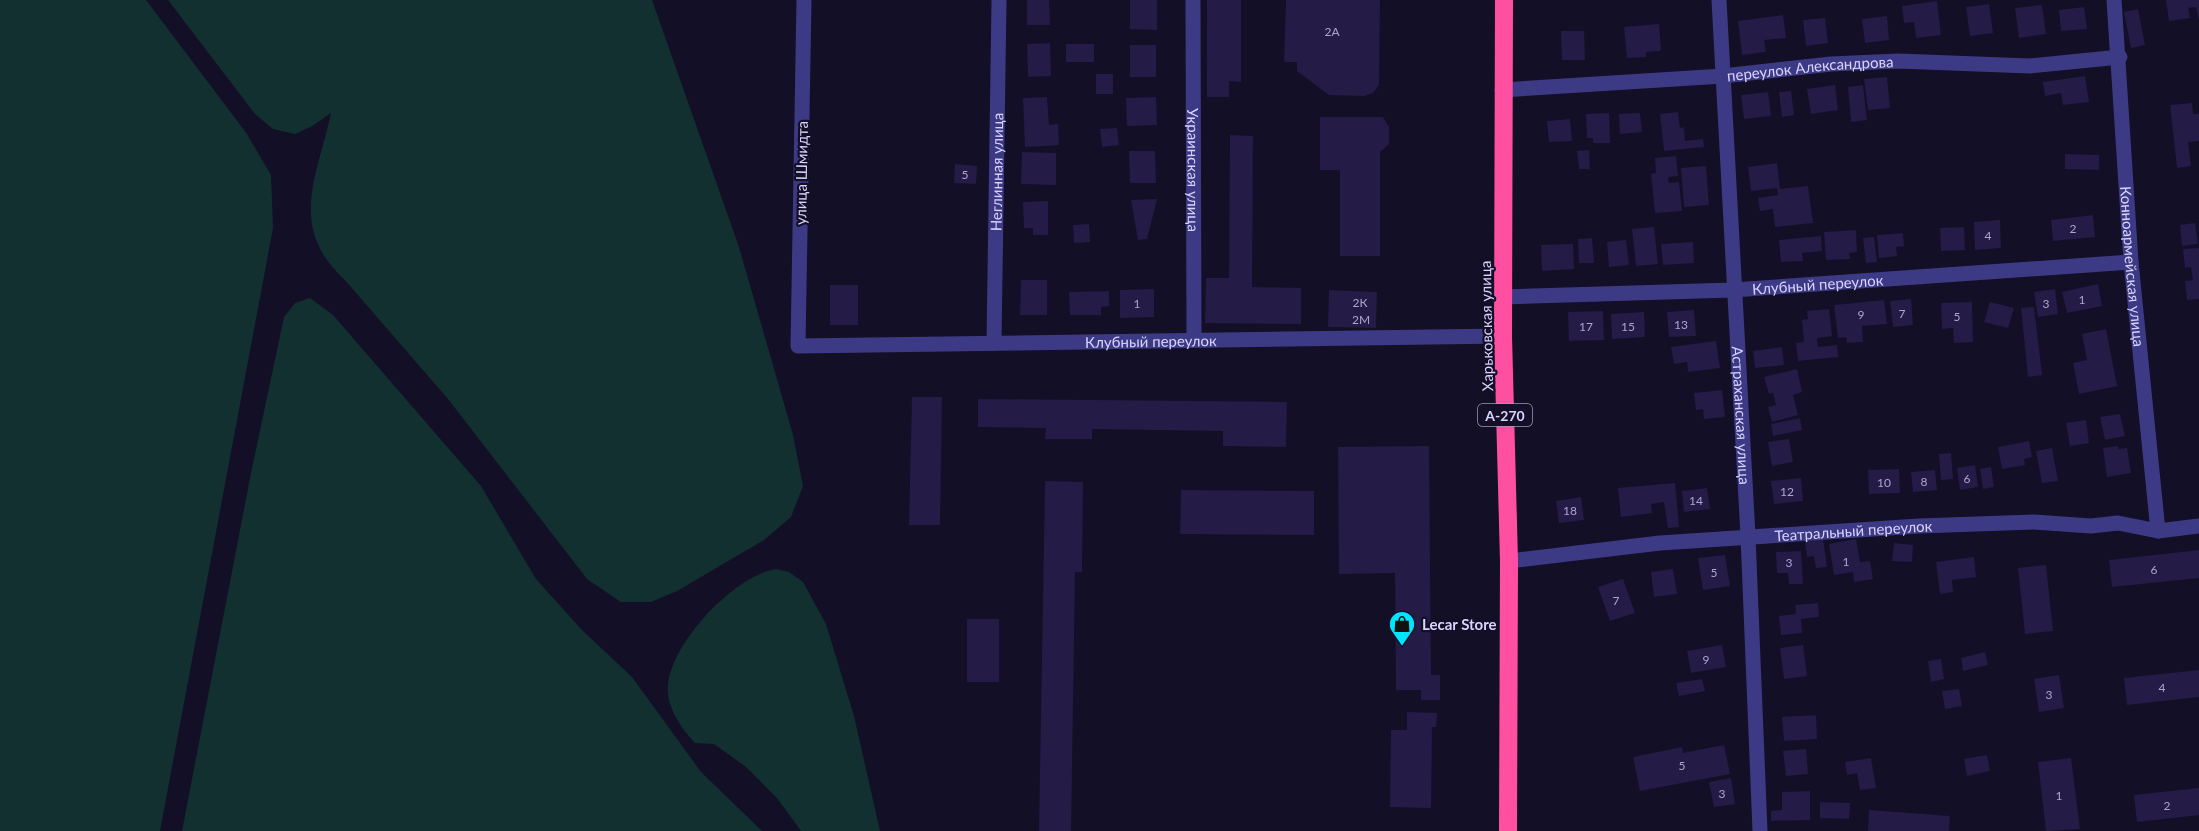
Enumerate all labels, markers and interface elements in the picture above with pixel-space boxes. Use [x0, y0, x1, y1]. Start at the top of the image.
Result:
house number: 2А [1324, 24, 1340, 39]
street label: переулок Александрова [1726, 52, 1894, 85]
street label: Украинская улица [1184, 108, 1203, 232]
street label: Неглинная улица [987, 113, 1006, 231]
street label: улица Шмидта [791, 121, 811, 225]
house number: 5 [962, 167, 969, 182]
street label: Конноармейская улица [2117, 185, 2148, 347]
house number: 2 [2070, 221, 2077, 236]
house number: 4 [1985, 228, 1992, 243]
street label: Харьковская улица [1476, 261, 1496, 391]
street label: Клубный переулок [1751, 270, 1884, 298]
house number: 1 [2079, 292, 2086, 307]
house number: 2К [1352, 295, 1368, 310]
house number: 1 [1134, 296, 1141, 311]
house number: 3 [2043, 296, 2050, 311]
house number: 7 [1899, 306, 1906, 321]
house number: 9 [1858, 307, 1865, 322]
house number: 5 [1954, 309, 1961, 324]
house number: 2М [1352, 312, 1370, 327]
house number: 13 [1674, 317, 1688, 332]
house number: 17 [1579, 319, 1593, 334]
house number: 15 [1621, 319, 1635, 334]
street label: Клубный переулок [1085, 331, 1217, 351]
street label: Астраханская улица [1729, 346, 1754, 485]
road number: А-270 [1478, 404, 1532, 426]
house number: 6 [1964, 471, 1971, 486]
house number: 8 [1921, 474, 1928, 489]
house number: 10 [1877, 475, 1891, 490]
house number: 12 [1780, 484, 1794, 499]
house number: 14 [1689, 493, 1703, 508]
house number: 18 [1563, 503, 1577, 518]
street label: Театральный переулок [1774, 517, 1933, 544]
house number: 1 [1843, 554, 1850, 569]
house number: 3 [1786, 555, 1793, 570]
house number: 6 [2151, 562, 2158, 577]
house number: 5 [1711, 565, 1718, 580]
house number: 7 [1613, 593, 1620, 608]
shop icon: Lecar Store [1387, 609, 1417, 647]
place label: Lecar Store [1422, 615, 1497, 633]
house number: 9 [1703, 652, 1710, 667]
house number: 4 [2159, 680, 2166, 695]
house number: 3 [2046, 687, 2053, 702]
house number: 5 [1679, 758, 1686, 773]
house number: 3 [1719, 786, 1726, 801]
house number: 1 [2056, 788, 2063, 803]
house number: 2 [2164, 798, 2171, 813]

